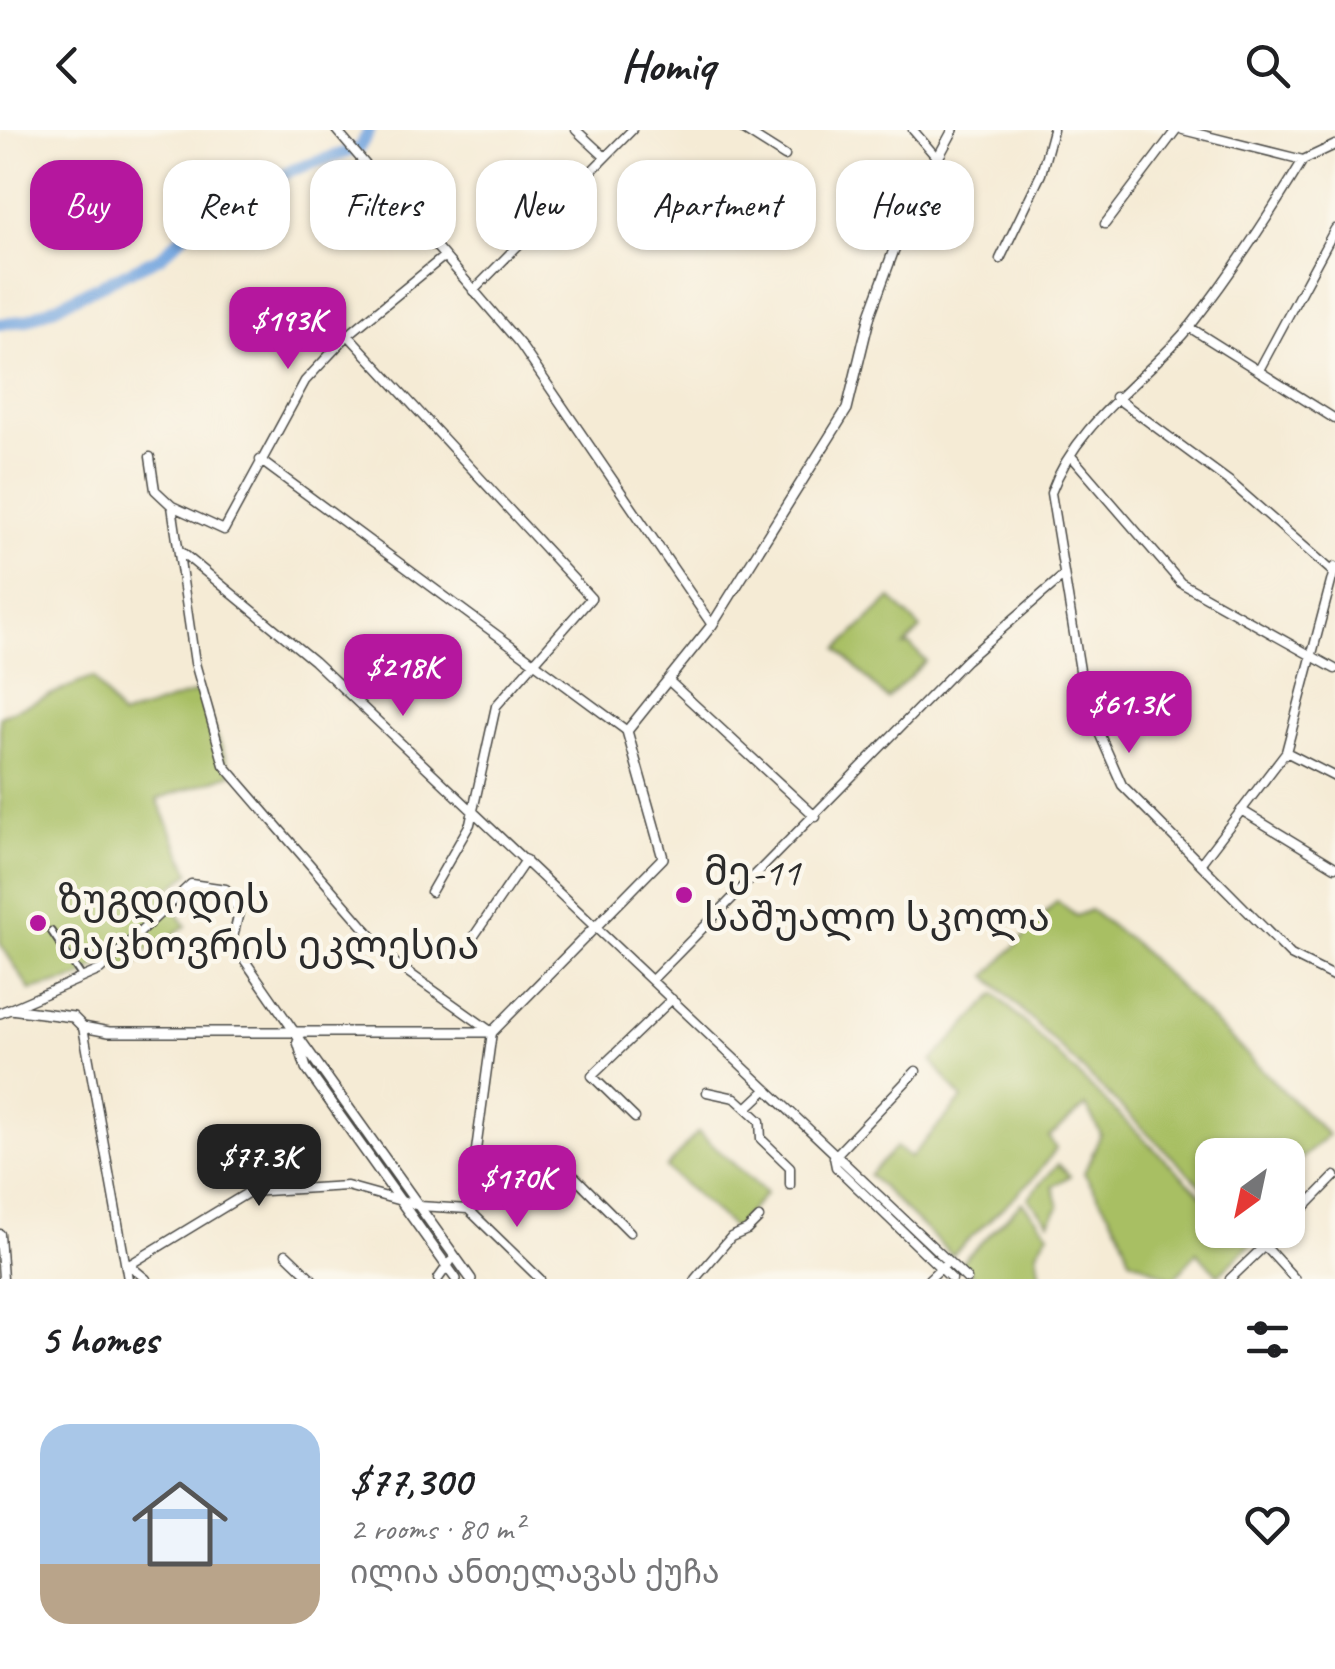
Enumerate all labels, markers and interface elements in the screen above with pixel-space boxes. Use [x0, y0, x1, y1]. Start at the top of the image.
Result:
text: Homiq [621, 37, 714, 94]
icon: back [40, 38, 95, 93]
icon: search [1240, 38, 1295, 93]
chip: Buy [30, 160, 143, 250]
chip: Rent [163, 160, 290, 250]
chip: Filters [310, 160, 456, 250]
chip: New [476, 160, 597, 250]
chip: Apartment [617, 160, 816, 250]
chip: House [836, 160, 974, 250]
pin: $193K [218, 287, 358, 372]
text: $193K [251, 299, 325, 340]
pin: $218K [333, 634, 473, 719]
text: $218K [366, 646, 440, 687]
pin: $61.3K [1048, 671, 1210, 756]
text: $61.3K [1089, 683, 1169, 724]
place label: მე-11 საშუალო სკოლა [704, 847, 1050, 943]
place label: ზუგდიდის მაცხოვრის ეკლესია [58, 875, 480, 971]
marker: მე-11 საშუალო სკოლა [673, 884, 695, 906]
marker: ზუგდიდის მაცხოვრის ეკლესია [27, 912, 49, 934]
pin: $77.3K [178, 1124, 340, 1209]
text: $77.3K [219, 1136, 299, 1177]
north arrow [1195, 1138, 1305, 1248]
map controls [1195, 1138, 1305, 1248]
pin: $170K [447, 1145, 587, 1230]
text: $170K [480, 1157, 554, 1198]
icon: filters [1240, 1312, 1295, 1367]
text: 5 homes [40, 1313, 158, 1366]
text: $77,300 [350, 1455, 471, 1508]
icon: home [120, 1464, 240, 1584]
icon: heart [1240, 1497, 1295, 1552]
text: 2 rooms · 80 m² [350, 1508, 523, 1549]
text: ილია ანთელავას ქუჩა [350, 1552, 720, 1593]

